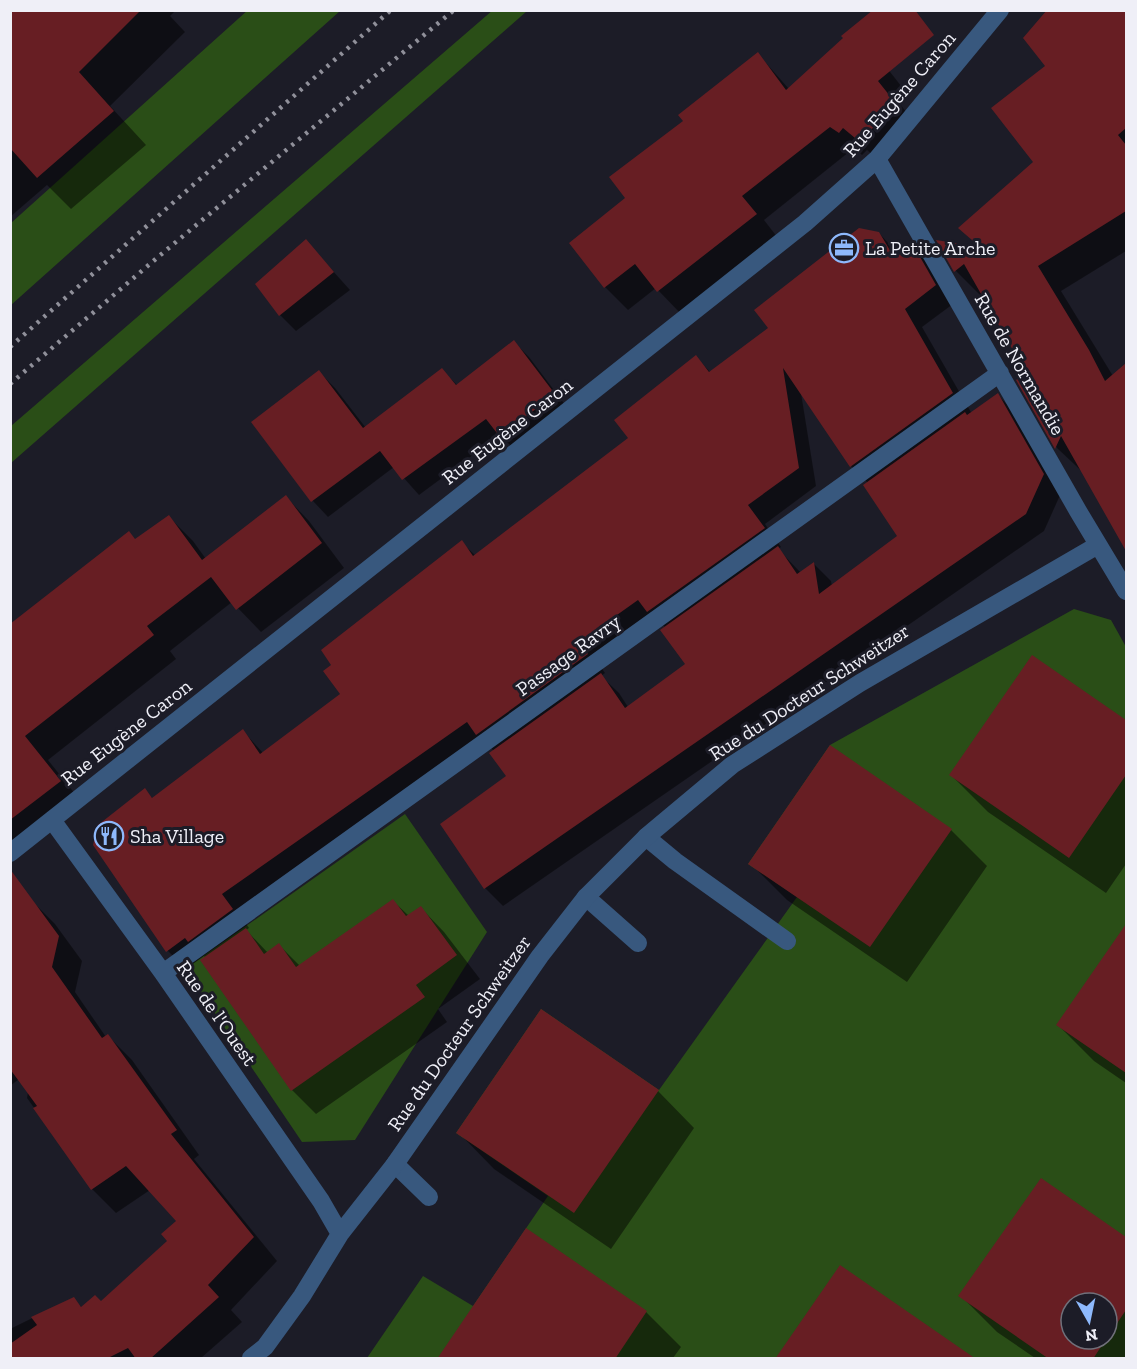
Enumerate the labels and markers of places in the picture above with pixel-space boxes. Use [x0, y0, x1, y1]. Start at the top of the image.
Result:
office icon: La Petite Arche [828, 232, 860, 264]
place label: La Petite Arche [865, 236, 996, 260]
restaurant icon: Sha Village [93, 820, 125, 852]
place label: Sha Village [130, 824, 224, 848]

